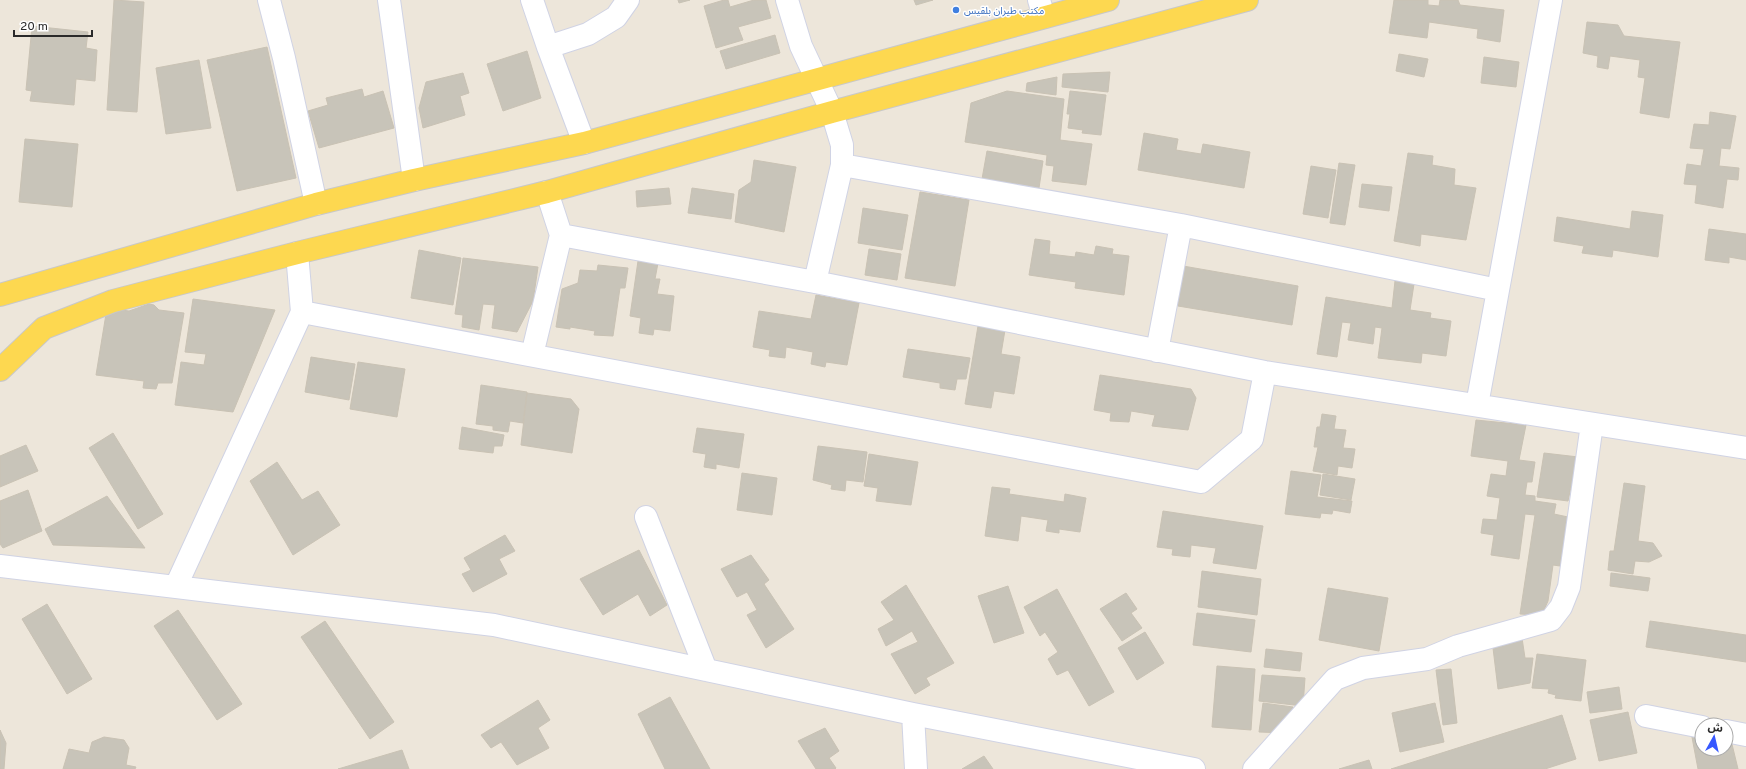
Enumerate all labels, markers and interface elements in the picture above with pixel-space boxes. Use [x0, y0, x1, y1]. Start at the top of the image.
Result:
marker: مكتب طيران بلقيس [951, 5, 961, 15]
place label: مكتب طيران بلقيس [964, 5, 1044, 18]
scale bar [14, 12, 92, 38]
text: 20 m [20, 19, 48, 35]
north arrow [1694, 717, 1734, 757]
text: ش [1707, 720, 1724, 736]

